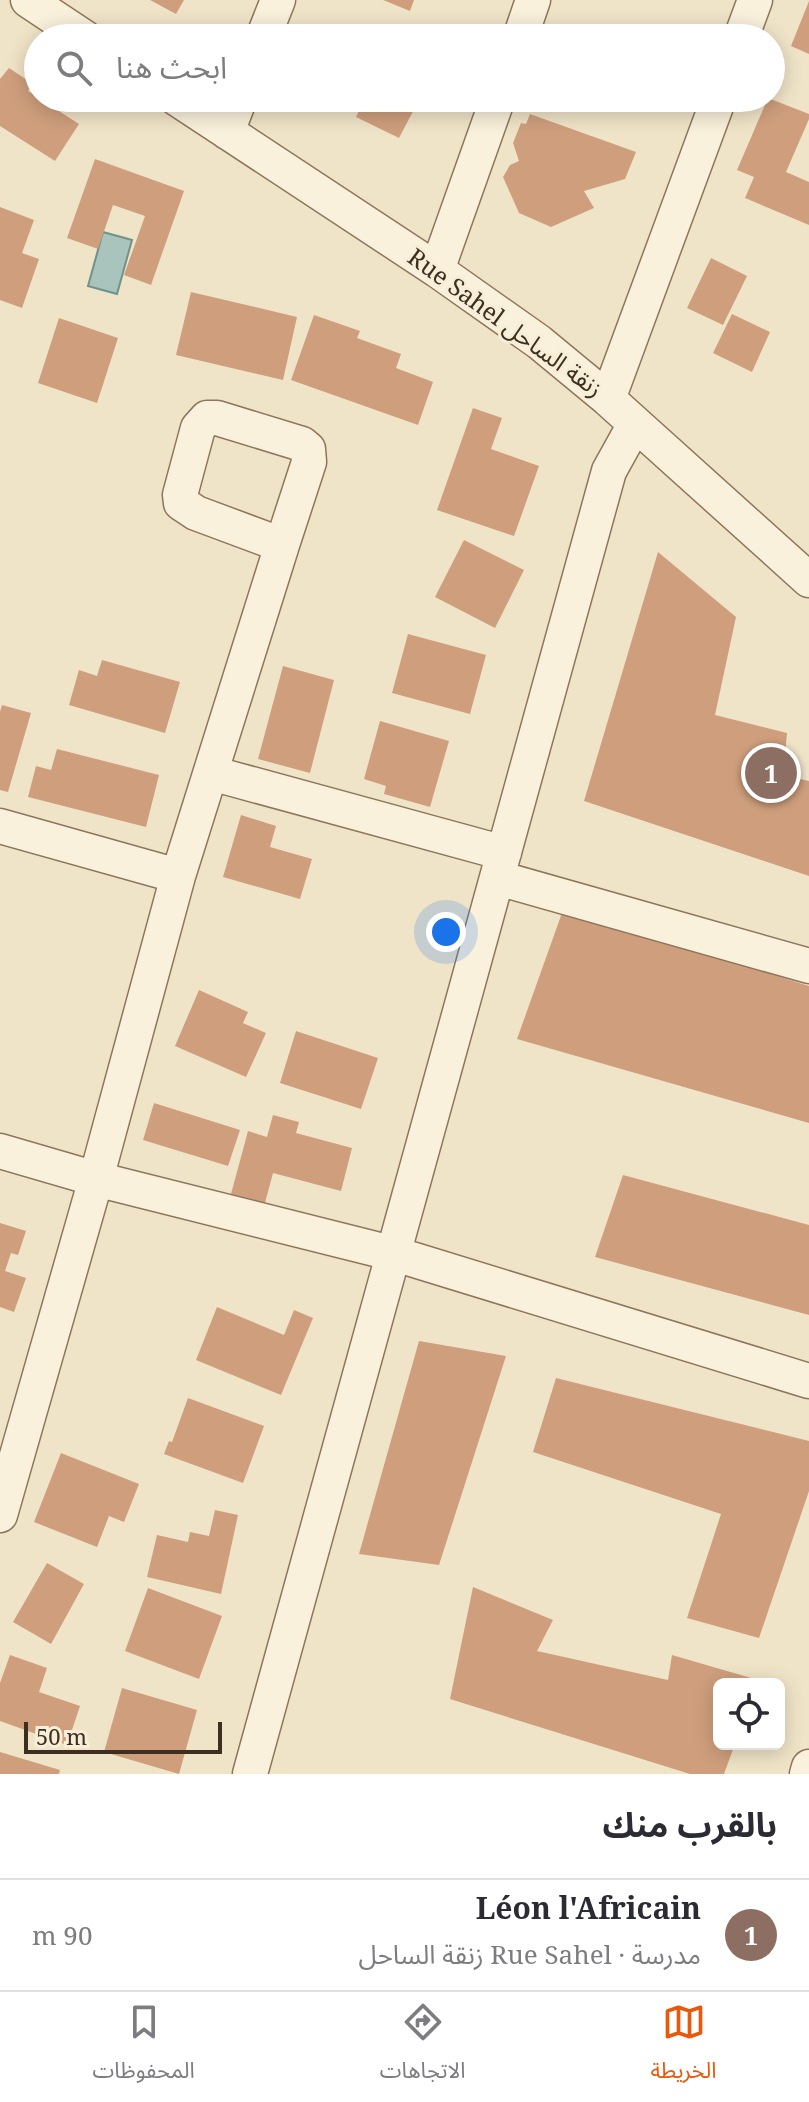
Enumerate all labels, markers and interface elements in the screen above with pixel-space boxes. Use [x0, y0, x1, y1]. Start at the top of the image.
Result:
search box [24, 24, 785, 112]
icon: search [52, 46, 96, 90]
text: ابحث هنا [116, 46, 227, 87]
street label: Rue Sahel زنقة الساحل [402, 240, 610, 404]
pin: 1 [745, 743, 797, 803]
your location [426, 912, 466, 952]
map controls [713, 1678, 785, 1750]
button: locate [713, 1678, 785, 1750]
scale bar [24, 1718, 222, 1754]
text: 50 m [36, 1721, 87, 1751]
text: بالقرب منك [602, 1801, 777, 1847]
text: Léon l'Africain [476, 1887, 701, 1928]
text: 90 m [32, 1917, 92, 1953]
text: 1 [744, 1917, 758, 1953]
text: مدرسة · Rue Sahel زنقة الساحل [359, 1936, 701, 1972]
tab: المحفوظات [93, 2000, 195, 2094]
tab: الاتجاهات [380, 2000, 466, 2094]
tab: الخريطة [651, 2000, 717, 2094]

